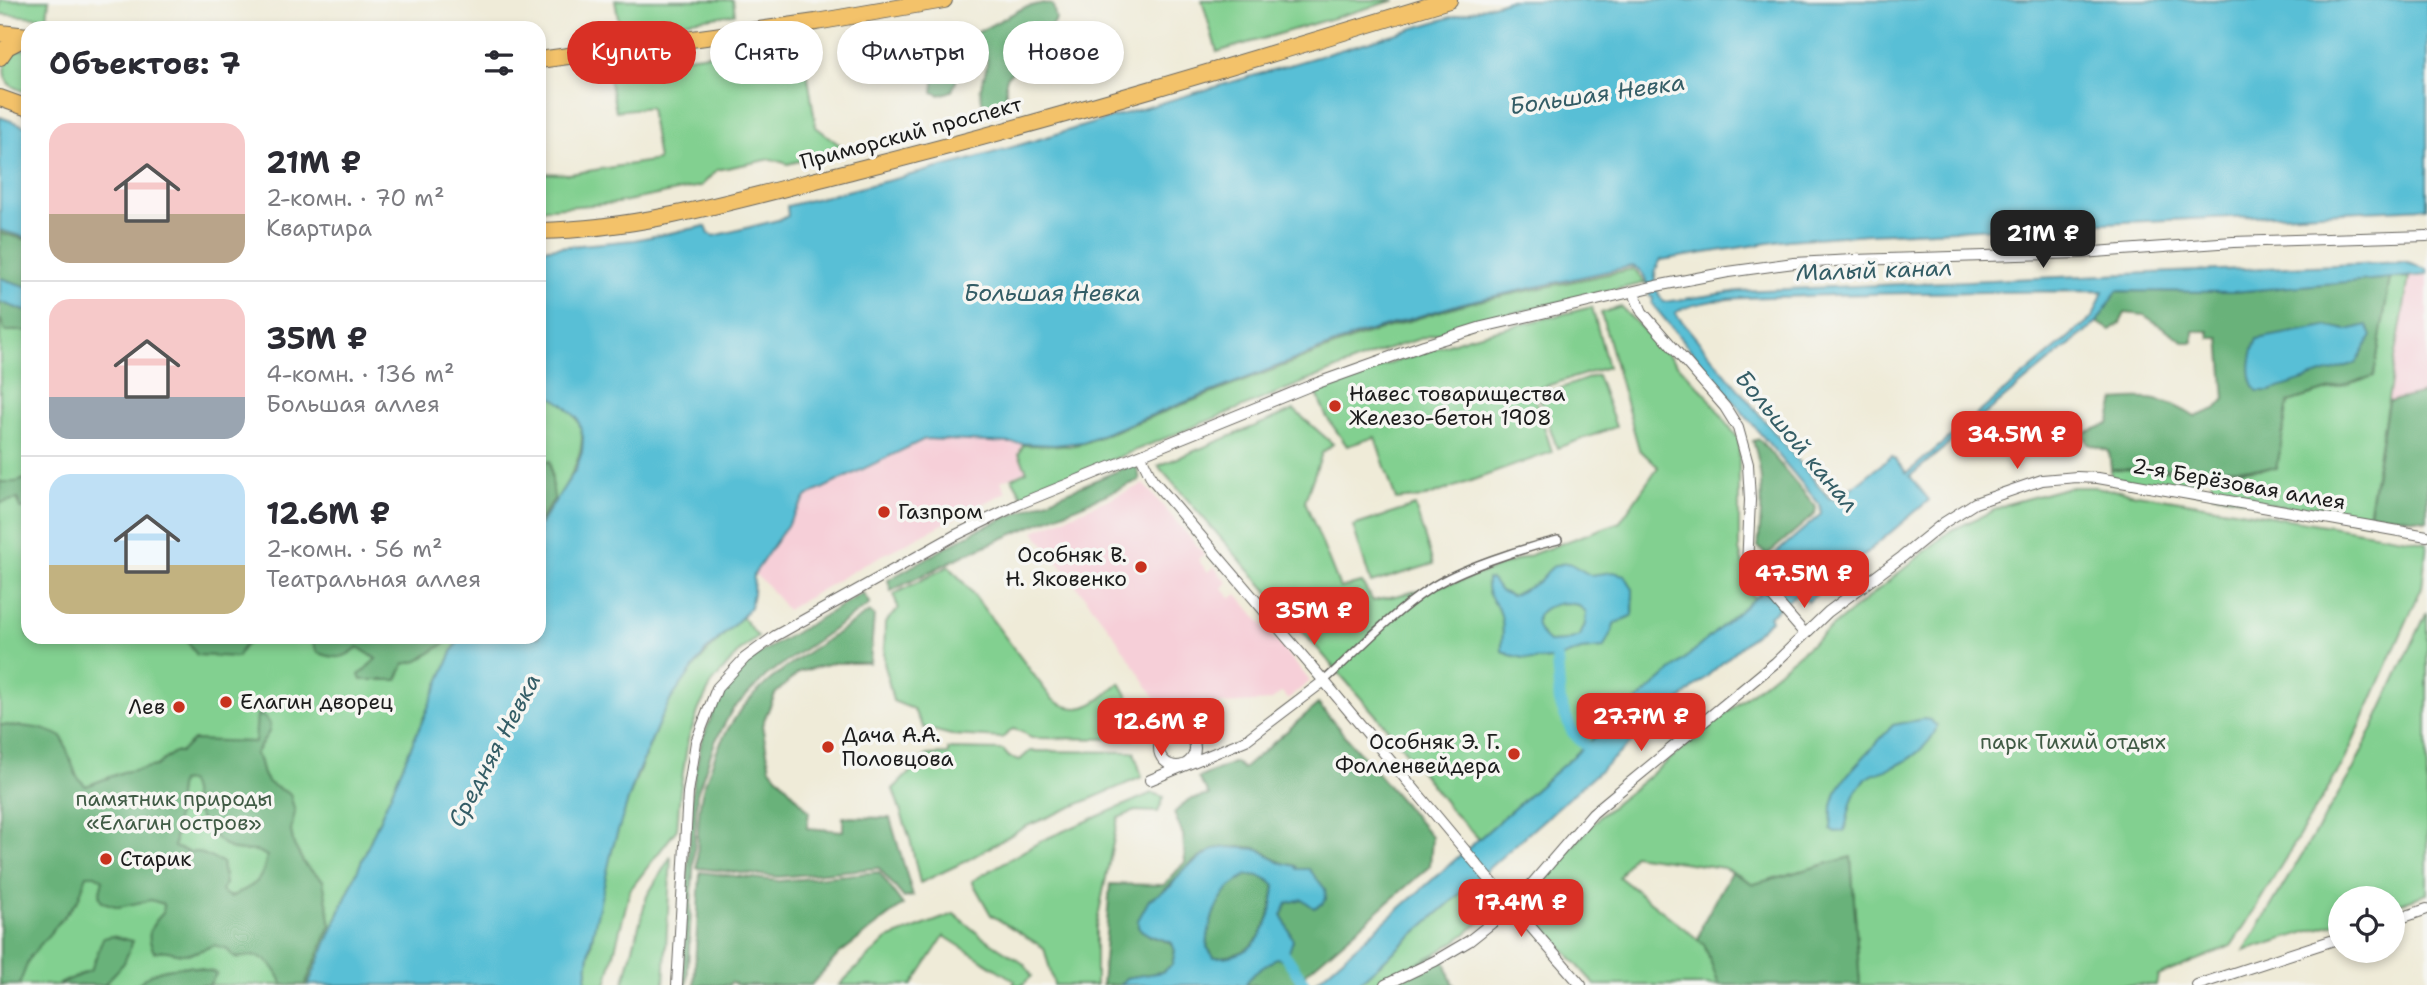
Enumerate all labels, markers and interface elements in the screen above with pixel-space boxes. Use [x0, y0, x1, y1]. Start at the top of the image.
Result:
chip: Купить [567, 21, 696, 84]
chip: Снять [710, 21, 823, 84]
chip: Фильтры [837, 21, 989, 84]
chip: Новое [1003, 21, 1124, 84]
text: Объектов: 7 [49, 43, 241, 84]
icon: filters [480, 44, 518, 82]
water label: Большая Невка [1507, 67, 1687, 121]
street label: Приморский проспект [797, 90, 1025, 176]
text: 21M ₽ [266, 142, 361, 183]
icon: home [105, 151, 189, 235]
text: 2-комн. · 70 m² [266, 183, 445, 213]
pin: 21M ₽ [1994, 210, 2092, 270]
text: Квартира [266, 213, 372, 243]
text: 21M ₽ [2006, 218, 2080, 248]
water label: Малый канал [1796, 252, 1952, 288]
water label: Большая Невка [963, 278, 1141, 308]
text: 35M ₽ [266, 318, 368, 359]
icon: home [105, 327, 189, 411]
text: 4-комн. · 136 m² [266, 359, 455, 389]
water label: Большой канал [1729, 363, 1865, 519]
place label: Навес товарищества Железо-бетон 1908 [1349, 380, 1565, 432]
text: Большая аллея [266, 389, 440, 419]
marker: Навес товарищества Железо-бетон 1908 [1327, 398, 1343, 414]
pin: 34.5M ₽ [1952, 412, 2082, 471]
text: 34.5M ₽ [1967, 419, 2067, 449]
street label: 2-я Берёзовая аллея [2130, 451, 2348, 517]
text: 12.6M ₽ [266, 493, 390, 534]
place label: Газпром [898, 498, 983, 526]
icon: home [105, 502, 189, 586]
marker: Газпром [876, 504, 892, 520]
text: 2-комн. · 56 m² [266, 534, 443, 564]
place label: Особняк В. Н. Яковенко [1005, 541, 1127, 593]
pin: 47.5M ₽ [1739, 550, 1869, 610]
text: 47.5M ₽ [1755, 558, 1853, 588]
marker: Особняк В. Н. Яковенко [1133, 559, 1149, 575]
text: Театральная аллея [266, 564, 481, 594]
pin: 35M ₽ [1265, 588, 1363, 647]
text: 35M ₽ [1275, 595, 1353, 625]
water label: Средняя Невка [441, 668, 547, 832]
place label: Елагин дворец [240, 688, 393, 716]
place label: Лев [128, 693, 165, 721]
marker: Елагин дворец [218, 694, 234, 710]
pin: 27.7M ₽ [1576, 694, 1706, 753]
pin: 12.6M ₽ [1096, 698, 1226, 758]
marker: Лев [171, 699, 187, 715]
text: 27.7M ₽ [1593, 701, 1689, 731]
text: 12.6M ₽ [1113, 706, 1209, 736]
place label: Дача А.А. Половцова [842, 721, 954, 773]
place label: Особняк Э. Г. Фолленвейдера [1335, 728, 1500, 780]
park label: парк Тихий отдых [1980, 728, 2166, 756]
marker: Дача А.А. Половцова [820, 739, 836, 755]
marker: Особняк Э. Г. Фолленвейдера [1506, 746, 1522, 762]
park label: памятник природы «Елагин остров» [75, 785, 273, 837]
place label: Старик [120, 845, 191, 873]
marker: Старик [98, 851, 114, 867]
pin: 17.4M ₽ [1456, 880, 1586, 939]
map controls [2328, 886, 2405, 963]
button: locate [2328, 886, 2405, 963]
text: 17.4M ₽ [1474, 887, 1568, 917]

